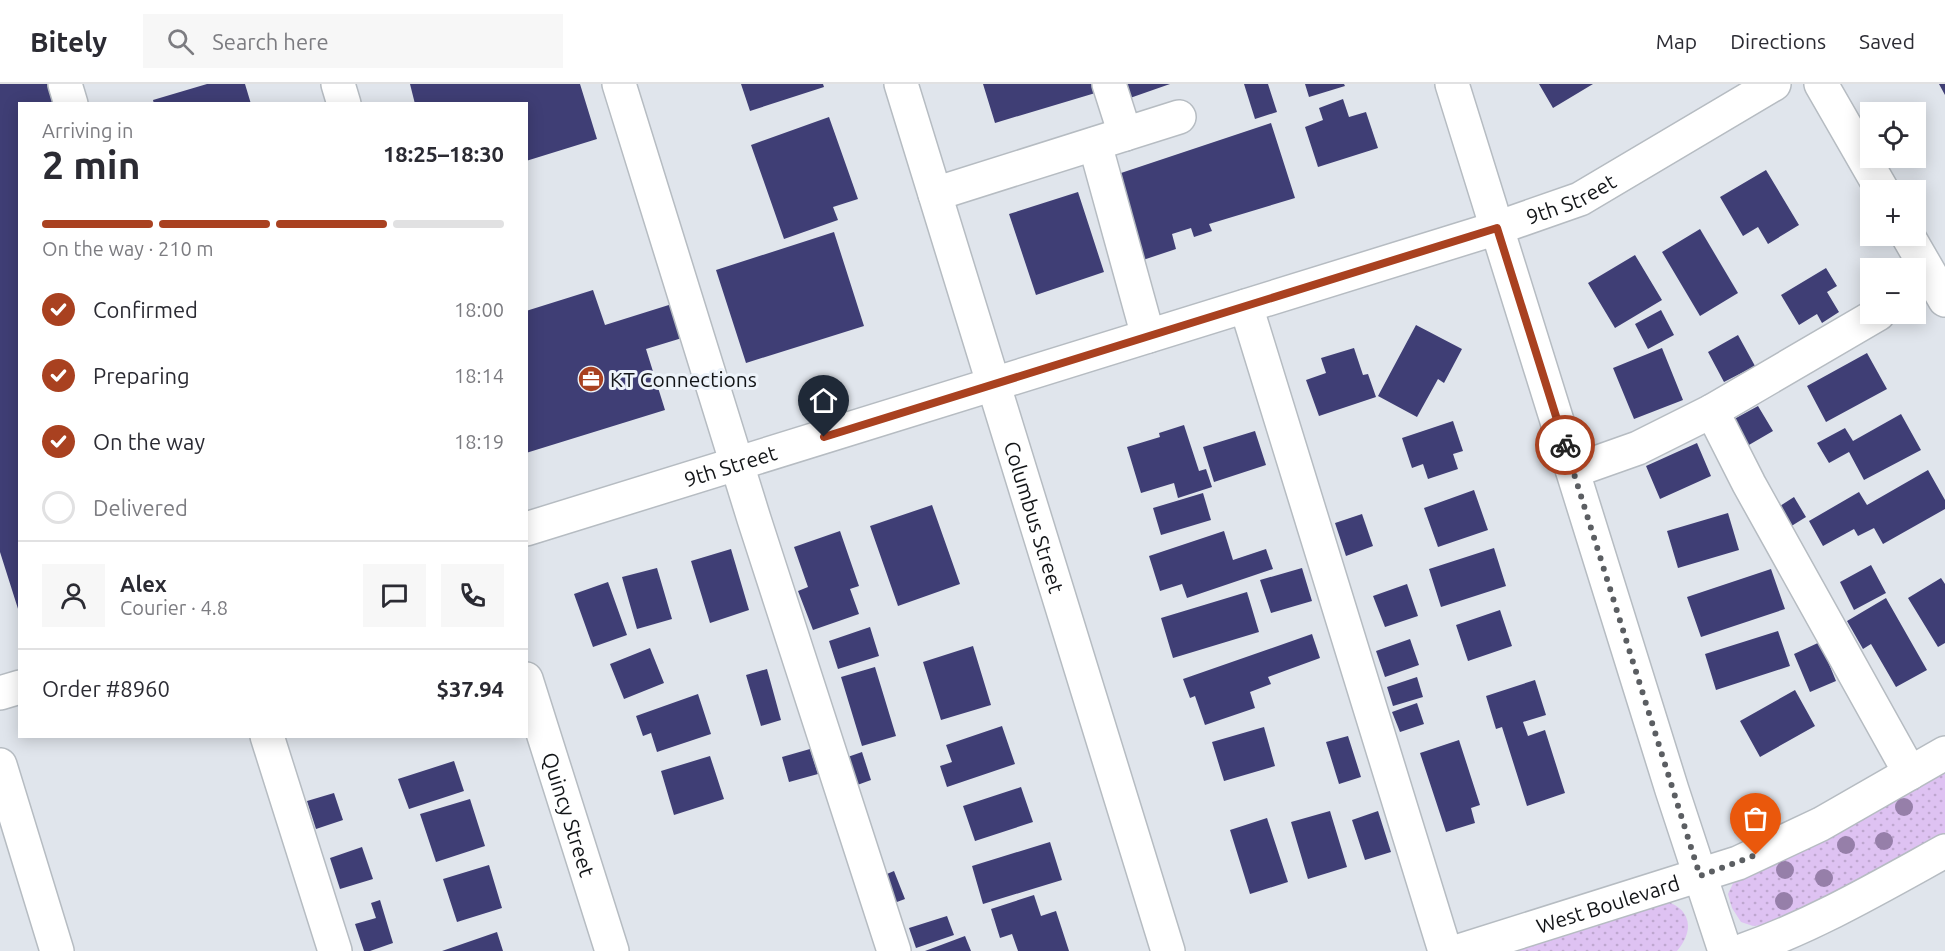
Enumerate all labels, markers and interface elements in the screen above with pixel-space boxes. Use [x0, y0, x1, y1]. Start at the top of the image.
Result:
search box [143, 14, 563, 68]
icon: search [164, 25, 197, 58]
text: Bitely [30, 26, 107, 57]
text: Search here [212, 29, 329, 54]
text: Map [1656, 29, 1697, 53]
text: Directions [1730, 29, 1826, 53]
text: Saved [1859, 29, 1915, 53]
map controls [1860, 102, 1926, 324]
button: locate [1860, 102, 1926, 168]
text: Arriving in [42, 119, 133, 142]
text: 18:25–18:30 [383, 141, 504, 166]
text: 2 min [42, 143, 141, 186]
street label: 9th Street [1523, 169, 1620, 229]
button: + [1860, 180, 1926, 246]
text: On the way · 210 m [42, 237, 214, 260]
button: − [1860, 258, 1926, 324]
icon: check [42, 293, 75, 326]
text: Confirmed [93, 297, 198, 322]
text: 18:00 [454, 298, 504, 321]
icon: check [42, 359, 75, 392]
text: Preparing [93, 363, 190, 388]
text: 18:14 [454, 364, 504, 387]
office icon: KT Connections [576, 364, 606, 394]
place label: KT Connections [610, 367, 757, 391]
pin [798, 375, 849, 437]
icon: home [807, 384, 840, 417]
courier [1535, 415, 1595, 475]
icon: check [42, 425, 75, 458]
text: On the way [93, 429, 205, 454]
icon: bike [1549, 429, 1582, 462]
text: 18:19 [454, 430, 504, 453]
street label: Columbus Street [1000, 438, 1069, 596]
street label: 9th Street [681, 440, 780, 491]
text: Delivered [93, 495, 188, 520]
button: person [42, 564, 105, 627]
button: chat [363, 564, 426, 627]
button: phone [441, 564, 504, 627]
text: Alex [120, 571, 167, 596]
text: Courier · 4.8 [120, 596, 228, 619]
text: Order #8960 [42, 676, 170, 701]
text: $37.94 [437, 676, 504, 701]
street label: Quincy Street [538, 749, 600, 880]
pin [1730, 793, 1781, 855]
icon: bag [1739, 802, 1772, 835]
street label: West Boulevard [1533, 870, 1682, 938]

